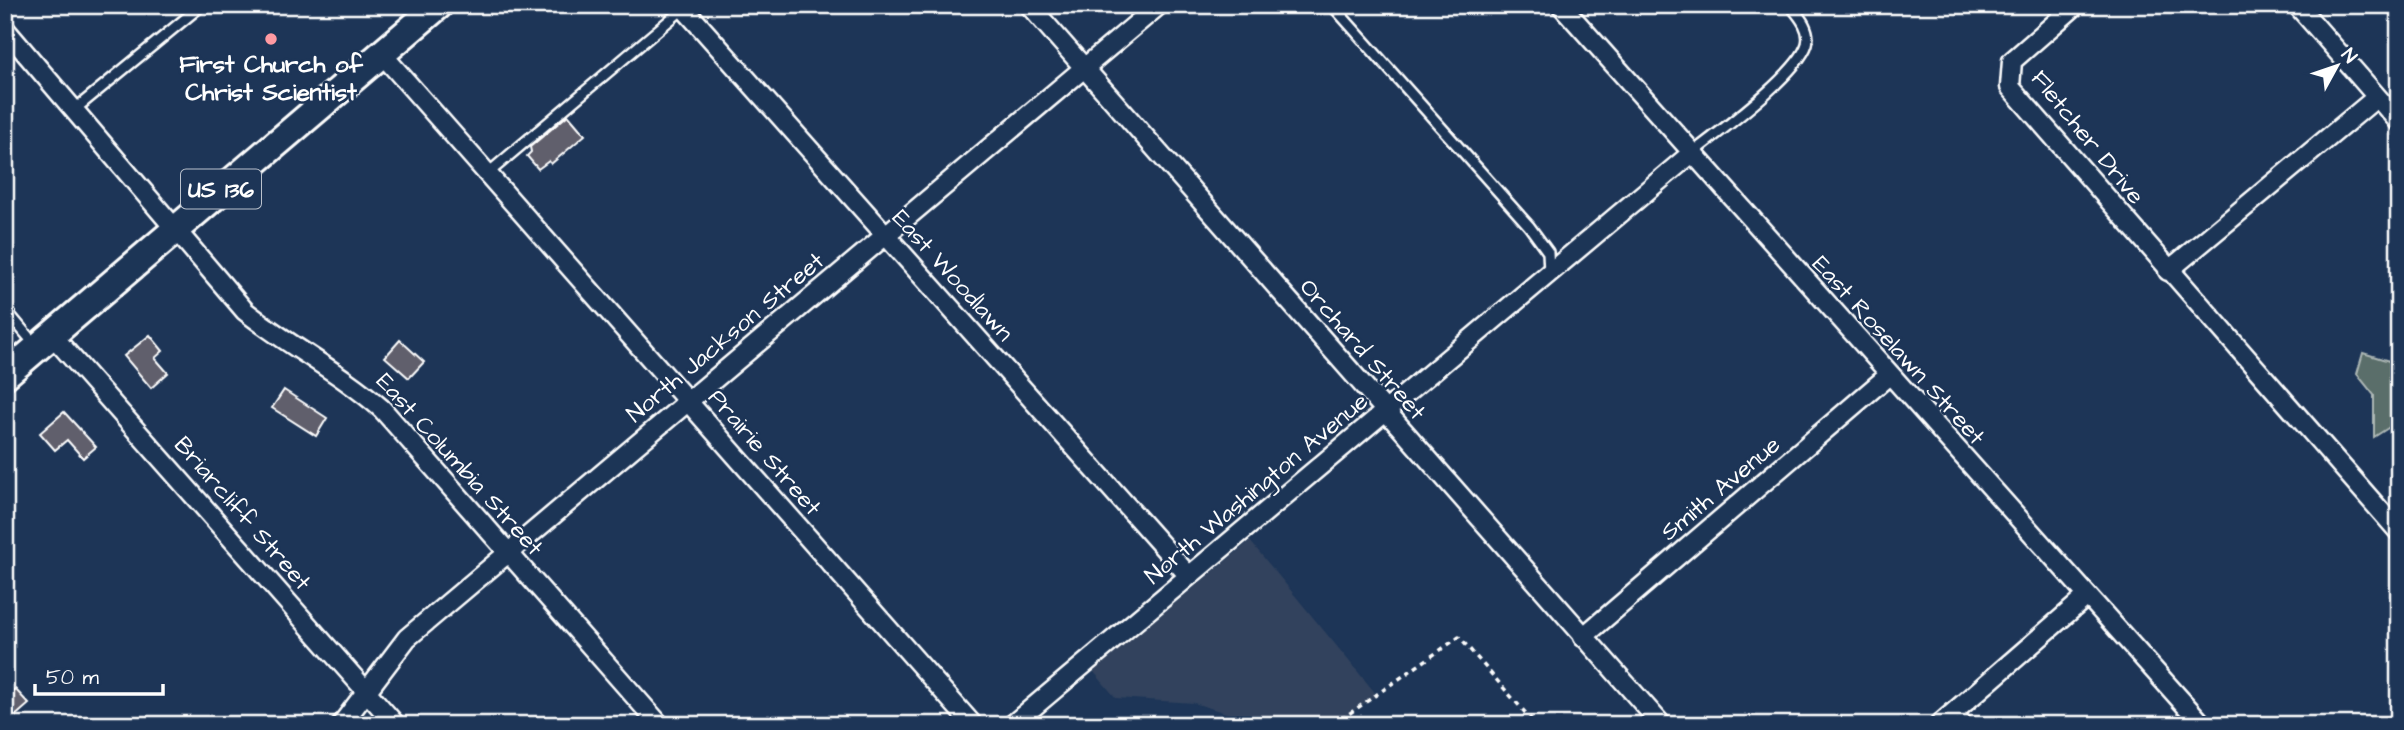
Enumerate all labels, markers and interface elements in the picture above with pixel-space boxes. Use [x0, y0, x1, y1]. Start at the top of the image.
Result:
marker: First Church of Christ Scientist [263, 31, 279, 47]
north arrow [2302, 32, 2372, 102]
text: N [2335, 43, 2363, 69]
place label: First Church of Christ Scientist [179, 48, 364, 110]
street label: Fletcher Drive [2022, 63, 2152, 212]
road number: US 136 [181, 170, 261, 208]
street label: East Woodlawn [884, 202, 1021, 349]
street label: North Jackson Street [619, 245, 832, 431]
street label: East Roselawn Street [1804, 248, 1993, 453]
street label: Orchard Street [1291, 271, 1434, 428]
street label: East Columbia Street [368, 366, 551, 564]
street label: Prairie Street [700, 382, 829, 524]
street label: North Washington Avenue [1138, 385, 1376, 593]
street label: Briarcliff Street [166, 429, 319, 598]
street label: Smith Avenue [1653, 429, 1788, 549]
scale bar [35, 653, 163, 697]
text: 50 m [46, 663, 100, 692]

